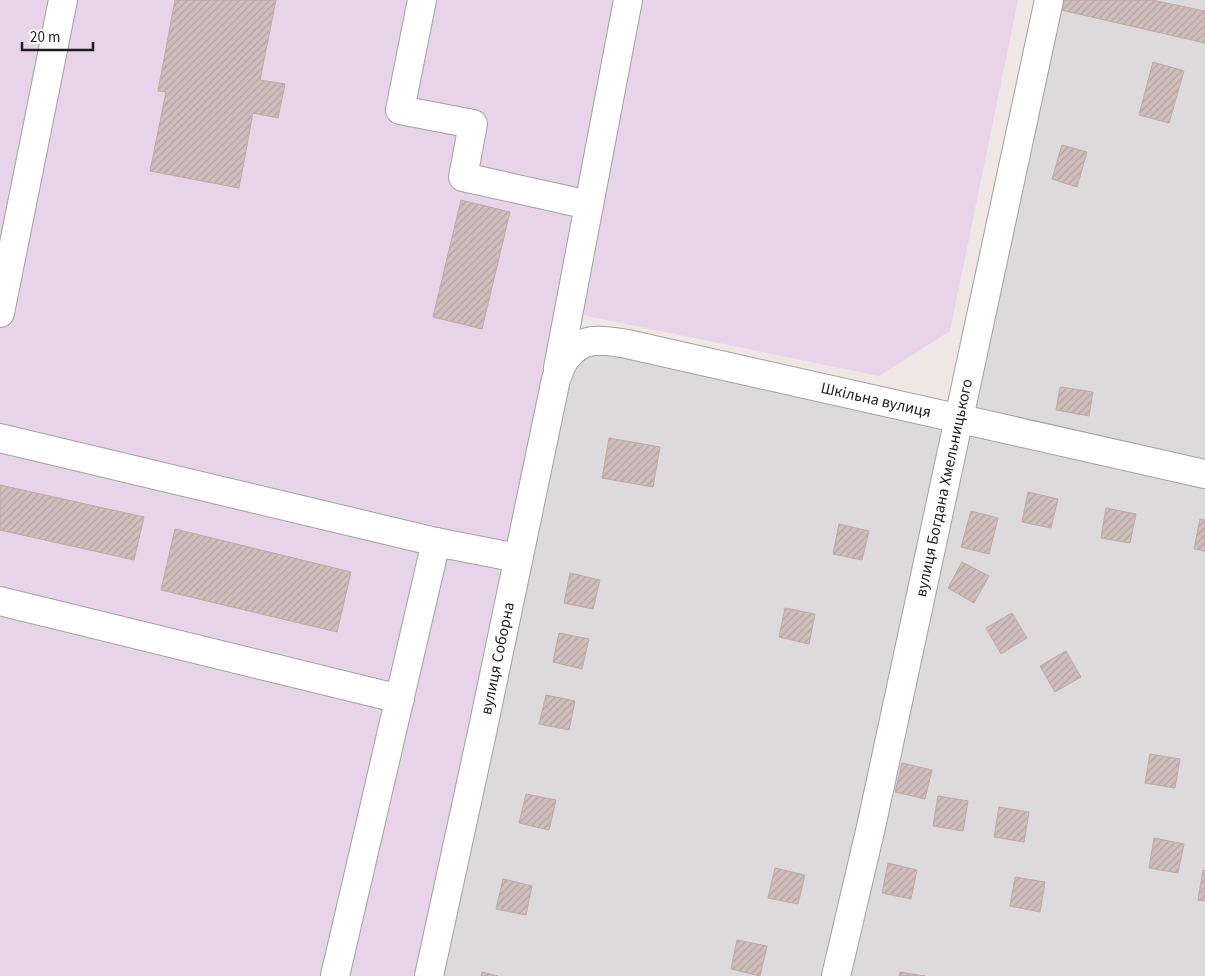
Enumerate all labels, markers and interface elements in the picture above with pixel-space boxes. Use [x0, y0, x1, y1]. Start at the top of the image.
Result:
scale bar [22, 20, 94, 52]
text: 20 m [30, 27, 60, 48]
street label: Шкільна вулиця [819, 377, 933, 423]
street label: вулиця Богдана Хмельницького [910, 377, 978, 599]
street label: вулиця Соборна [475, 600, 520, 717]

